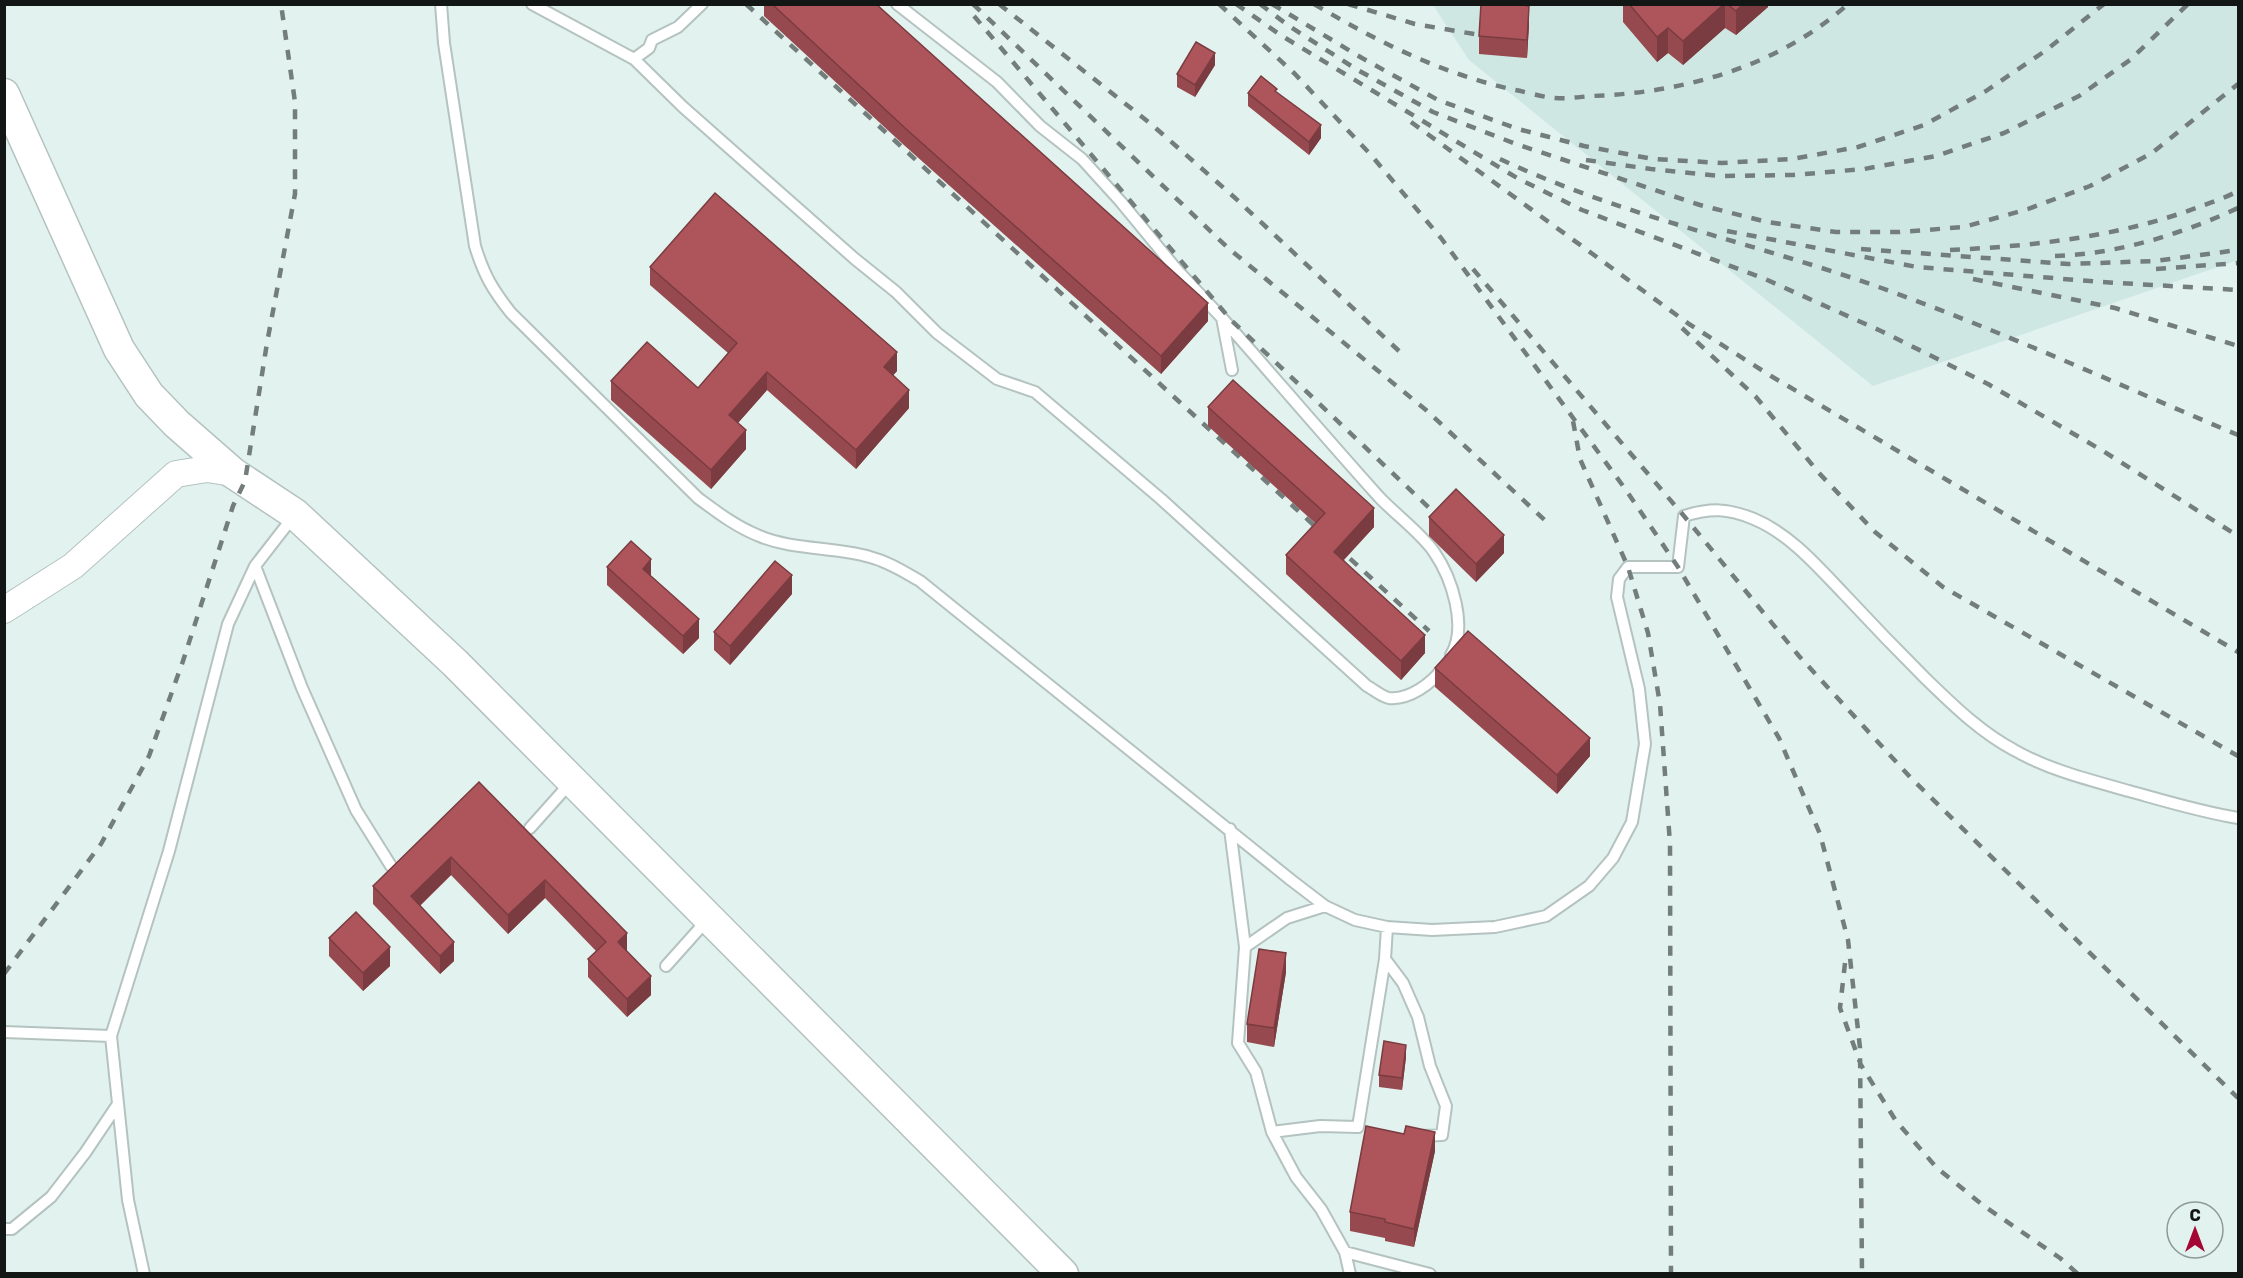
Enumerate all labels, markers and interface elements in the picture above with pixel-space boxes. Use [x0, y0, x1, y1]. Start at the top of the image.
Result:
north arrow [2165, 1200, 2225, 1260]
text: С [2189, 1206, 2201, 1225]

